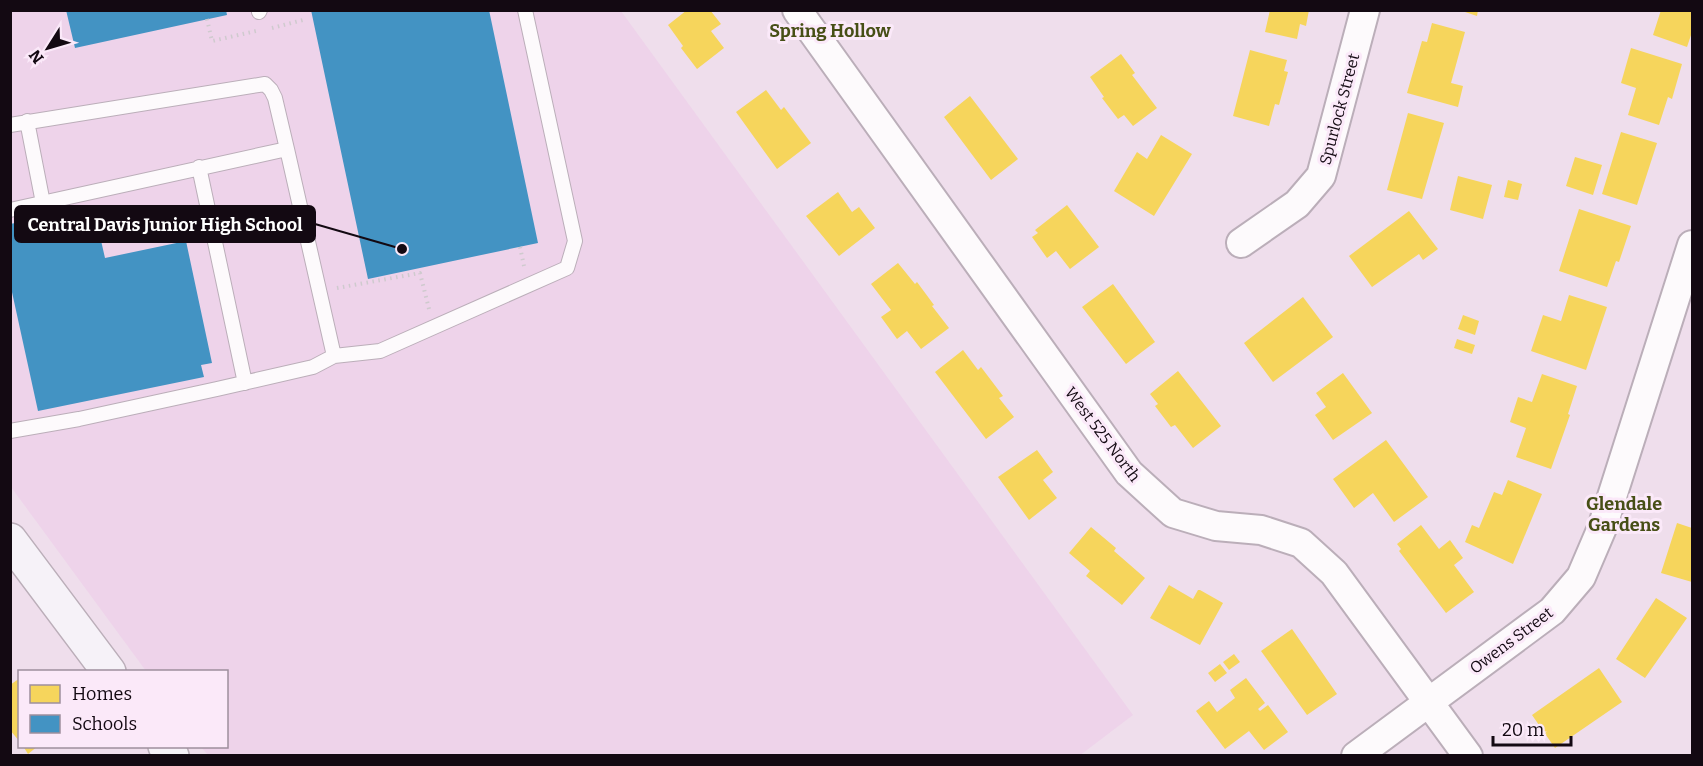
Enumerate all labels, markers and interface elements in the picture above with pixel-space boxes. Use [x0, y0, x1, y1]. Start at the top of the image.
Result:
north arrow [18, 18, 78, 78]
district label: Spring Hollow [769, 20, 892, 42]
text: N [25, 46, 48, 67]
street label: Spurlock Street [1315, 51, 1364, 167]
callout: Central Davis Junior High School [15, 206, 315, 242]
text: Central Davis Junior High School [27, 214, 303, 236]
street label: West 525 North [1061, 383, 1144, 485]
district label: Glendale Gardens [1586, 493, 1662, 536]
street label: Owens Street [1466, 603, 1557, 678]
legend [18, 670, 228, 748]
text: Homes [72, 683, 132, 705]
scale bar [1493, 709, 1571, 747]
text: Schools [72, 713, 137, 735]
text: 20 m [1502, 719, 1544, 741]

